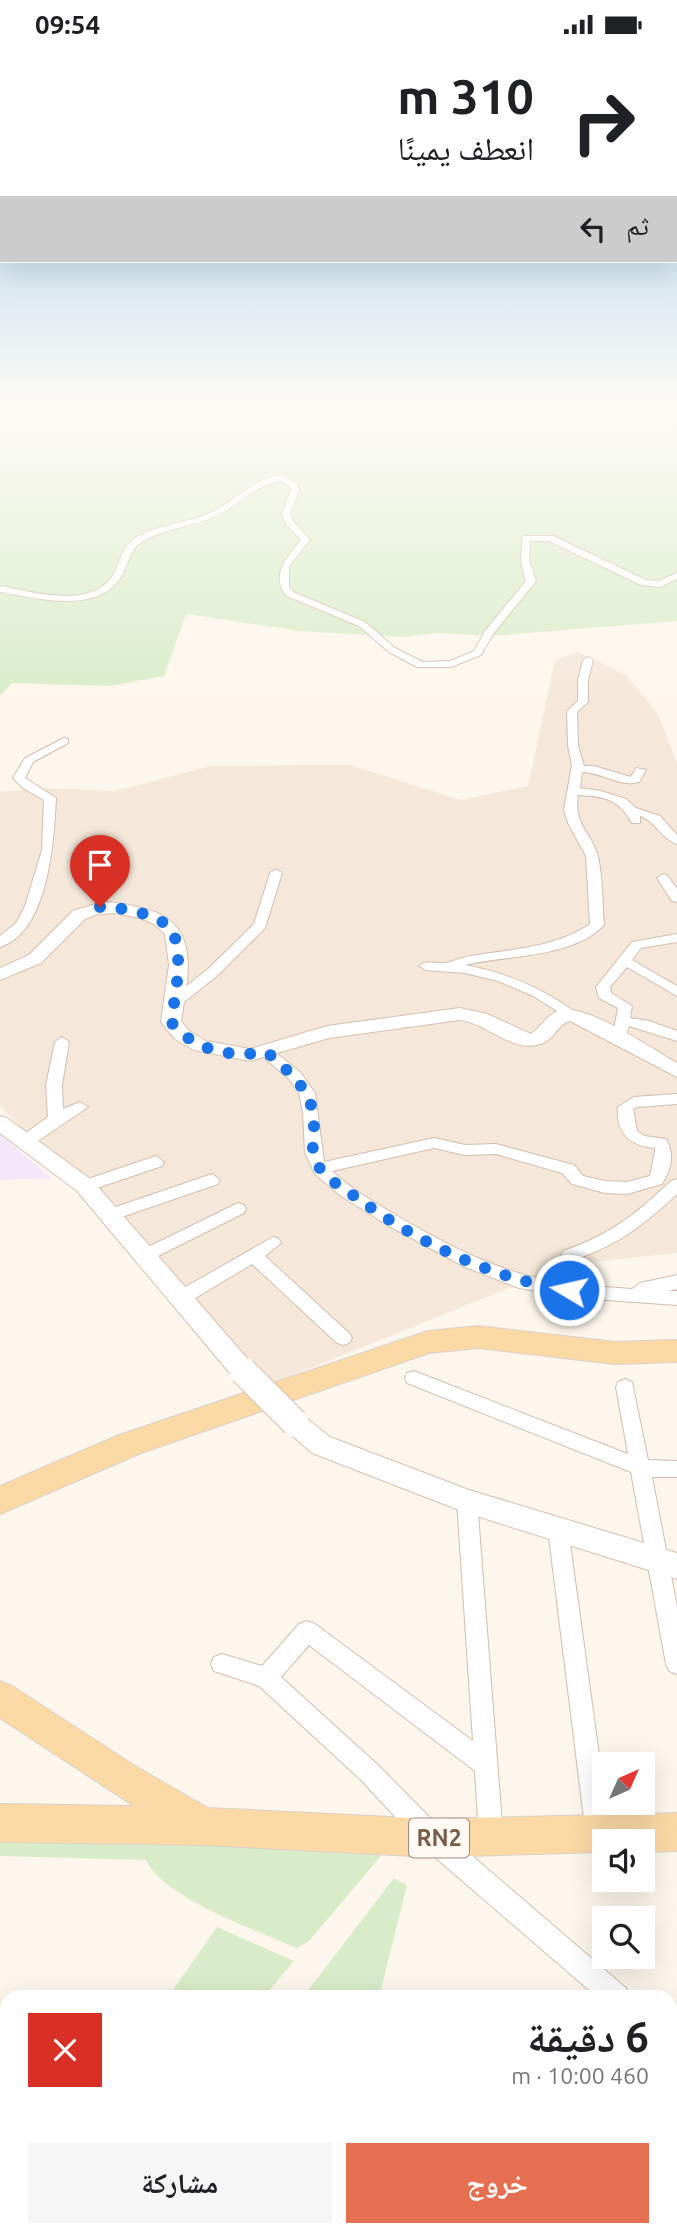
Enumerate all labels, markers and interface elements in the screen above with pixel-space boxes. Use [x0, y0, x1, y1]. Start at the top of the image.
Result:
text: 09:54 [35, 10, 100, 39]
text: 310 m [397, 68, 534, 123]
icon: right [558, 77, 649, 168]
text: انعطف يمينًا [398, 130, 534, 166]
icon: left [574, 210, 612, 248]
text: ثم [626, 211, 649, 240]
pin [70, 835, 130, 907]
icon: arrive [81, 846, 119, 884]
position arrow [532, 1253, 606, 1327]
north arrow [592, 1752, 654, 1815]
map controls [592, 1752, 655, 1969]
road number: RN2 [409, 1819, 469, 1858]
button: sound [592, 1829, 655, 1892]
button: search [592, 1906, 655, 1969]
button: close [28, 2013, 102, 2087]
text: 6 دقيقة [527, 2013, 649, 2060]
text: 460 m · 10:00 [511, 2063, 649, 2088]
button: مشاركة [28, 2143, 332, 2223]
button: خروج [346, 2143, 649, 2223]

